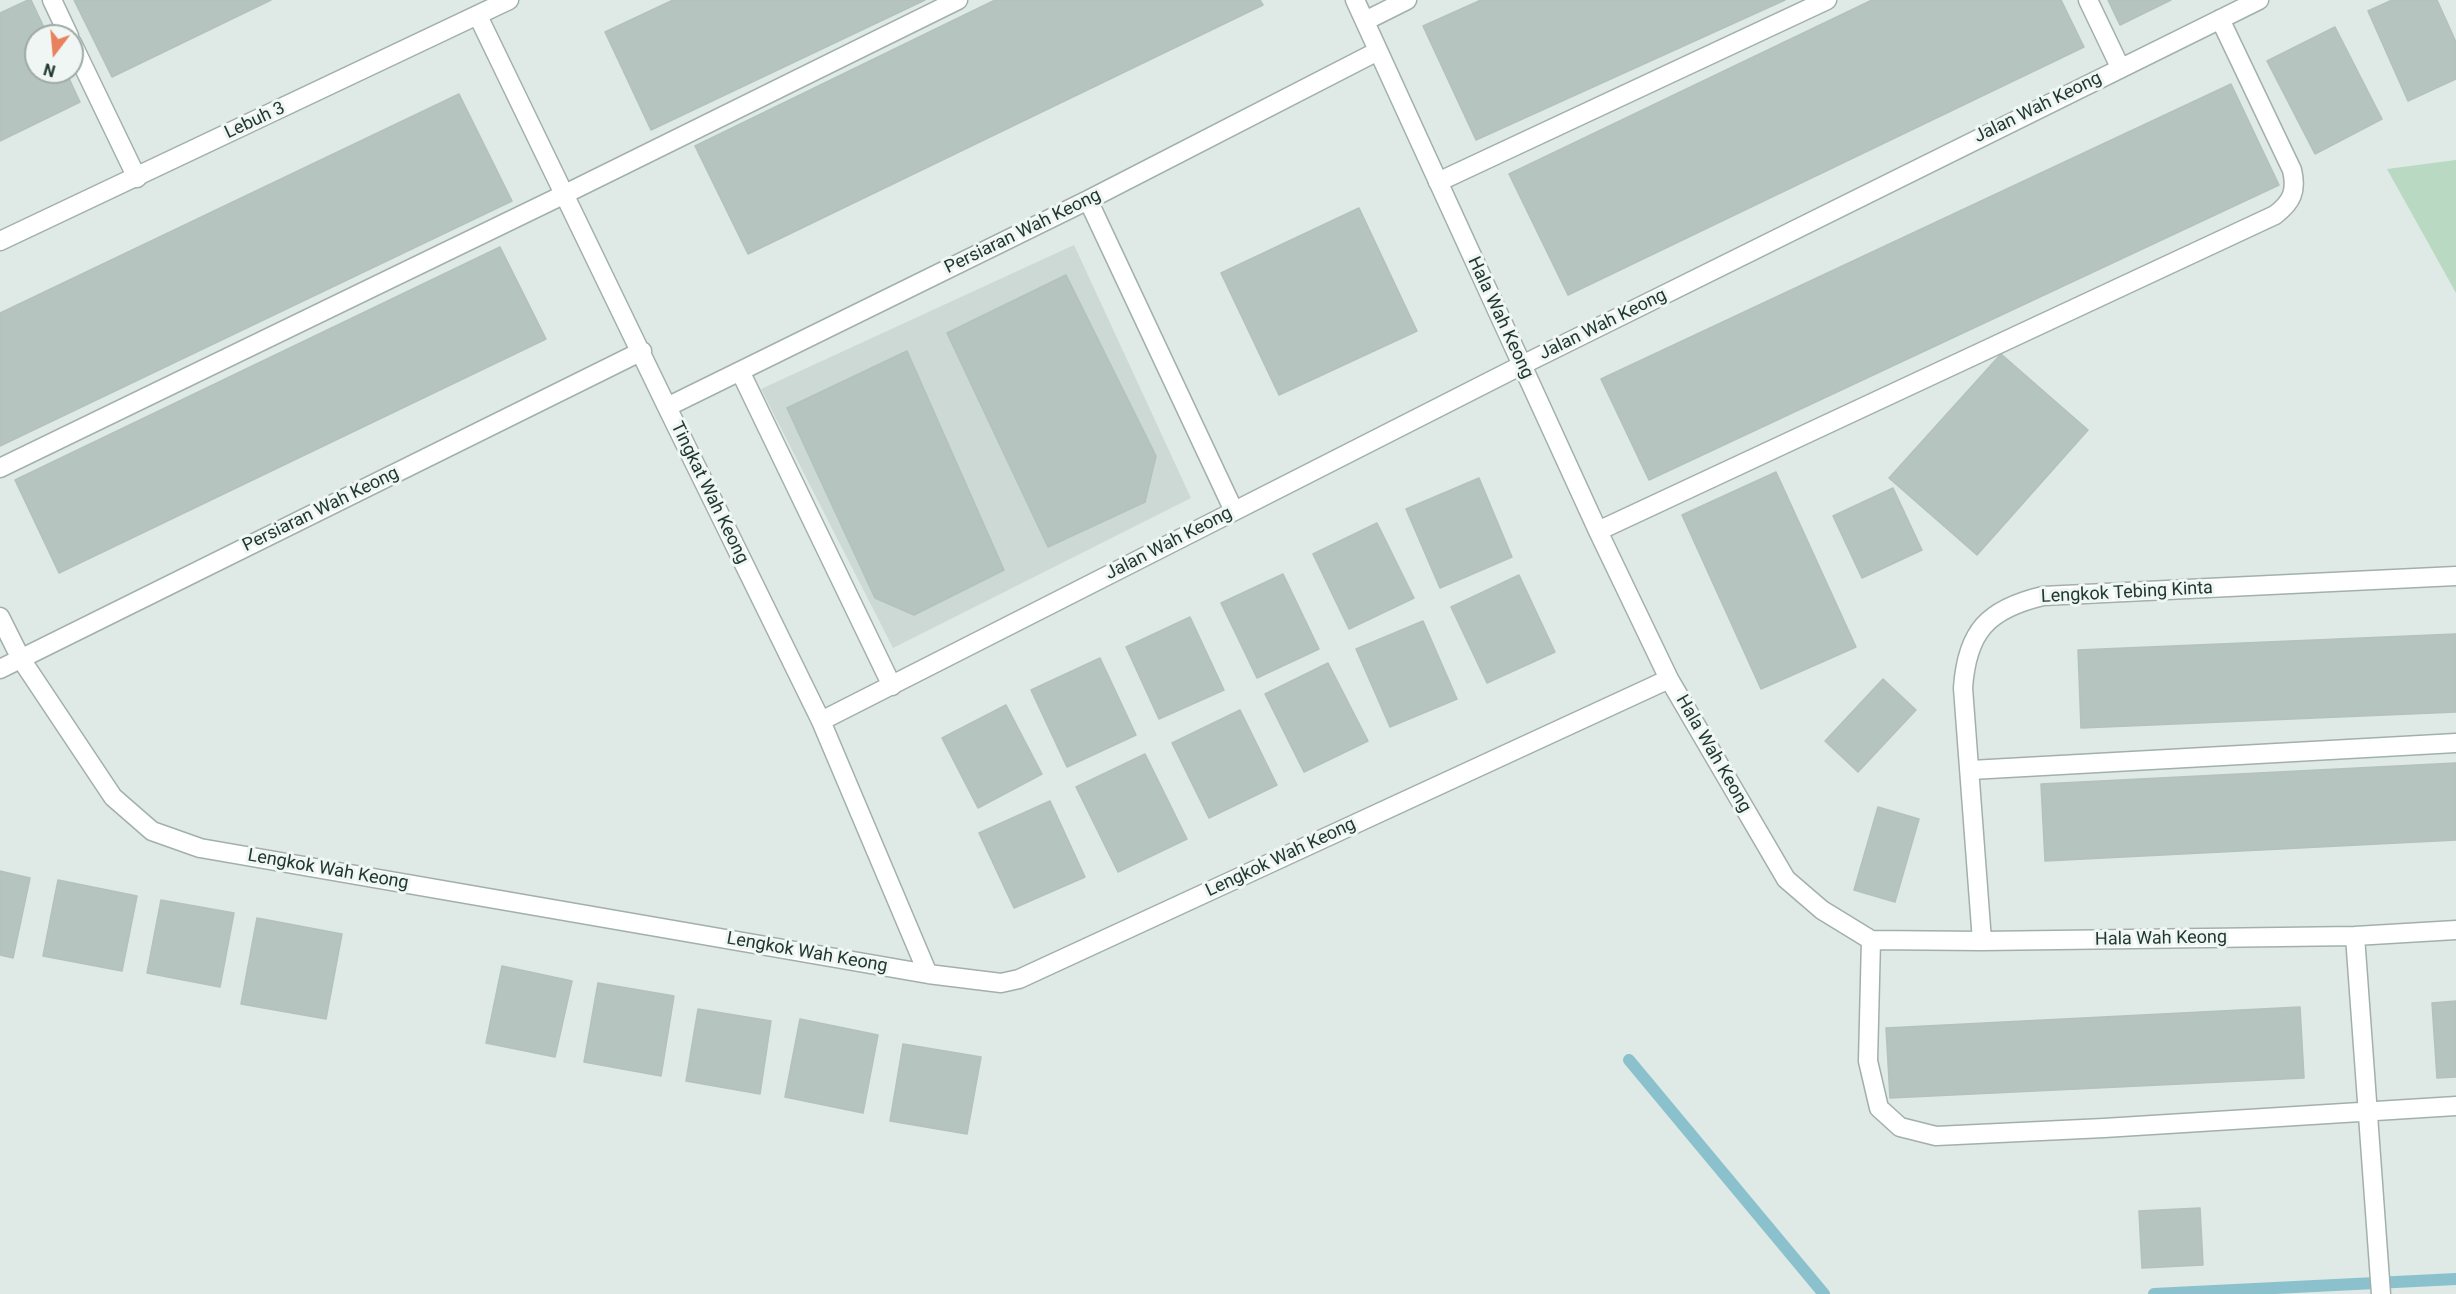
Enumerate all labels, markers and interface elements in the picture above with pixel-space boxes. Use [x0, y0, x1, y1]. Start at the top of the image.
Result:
north arrow [24, 24, 84, 84]
text: N [41, 59, 58, 81]
street label: Jalan Wah Keong [1971, 68, 2105, 148]
street label: Lebuh 3 [222, 98, 288, 144]
street label: Persiaran Wah Keong [941, 185, 1105, 279]
street label: Hala Wah Keong [1462, 254, 1538, 382]
street label: Jalan Wah Keong [1536, 285, 1670, 365]
street label: Tingkat Wah Keong [665, 419, 753, 567]
street label: Persiaran Wah Keong [239, 463, 403, 557]
street label: Jalan Wah Keong [1102, 503, 1236, 585]
street label: Lengkok Tebing Kinta [2041, 578, 2213, 608]
street label: Hala Wah Keong [1671, 691, 1755, 817]
street label: Lengkok Wah Keong [1203, 814, 1359, 902]
street label: Lengkok Wah Keong [246, 845, 410, 895]
street label: Hala Wah Keong [2095, 927, 2227, 951]
street label: Lengkok Wah Keong [725, 928, 889, 978]

